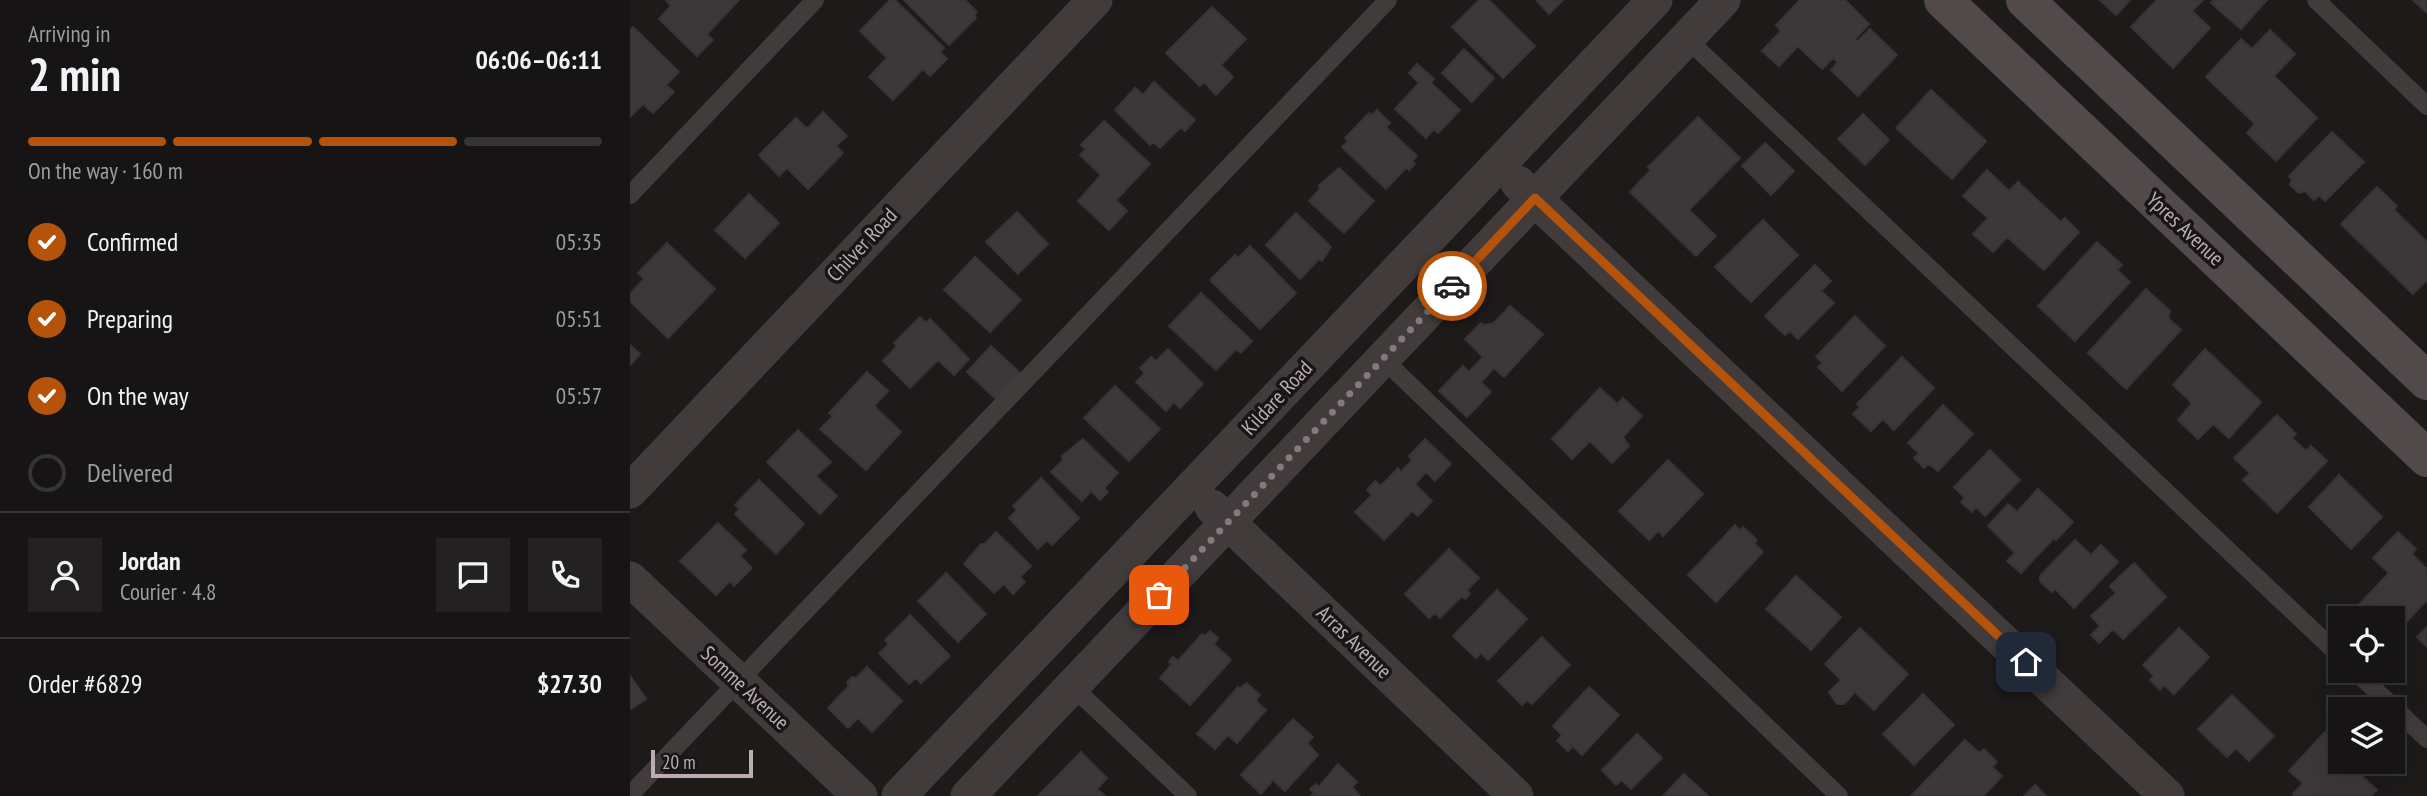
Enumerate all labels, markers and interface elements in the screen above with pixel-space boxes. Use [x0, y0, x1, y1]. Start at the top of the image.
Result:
text: Arriving in [28, 19, 110, 48]
text: 06:06–06:11 [475, 43, 602, 76]
text: 2 min [28, 44, 121, 104]
text: On the way · 160 m [28, 156, 183, 185]
street label: Ypres Avenue [2141, 186, 2230, 271]
street label: Chilver Road [821, 202, 903, 287]
icon: check [28, 223, 66, 261]
text: Confirmed [87, 225, 178, 258]
text: 05:35 [556, 227, 602, 256]
courier [1417, 251, 1487, 321]
icon: car [1433, 267, 1471, 305]
icon: check [28, 300, 66, 338]
text: Preparing [87, 302, 173, 335]
text: 05:51 [556, 304, 602, 333]
street label: Kildare Road [1235, 355, 1318, 441]
icon: check [28, 377, 66, 415]
text: On the way [87, 379, 189, 412]
text: 05:57 [556, 381, 602, 410]
text: Delivered [87, 456, 173, 489]
button: person [28, 538, 102, 612]
button: chat [436, 538, 510, 612]
button: phone [528, 538, 602, 612]
text: Jordan [120, 544, 181, 577]
pin [1129, 565, 1189, 625]
icon: bag [1140, 576, 1178, 614]
text: Courier · 4.8 [120, 577, 216, 606]
street label: Arras Avenue [1311, 599, 1398, 684]
map controls [2328, 606, 2405, 774]
button: locate [2328, 606, 2405, 683]
pin [1996, 632, 2056, 692]
street label: Somme Avenue [696, 640, 795, 735]
icon: home [2007, 643, 2045, 681]
text: Order #6829 [28, 667, 143, 700]
text: $27.30 [537, 667, 602, 700]
button: layers [2328, 697, 2405, 774]
scale bar [651, 747, 752, 779]
text: 20 m [662, 750, 696, 774]

